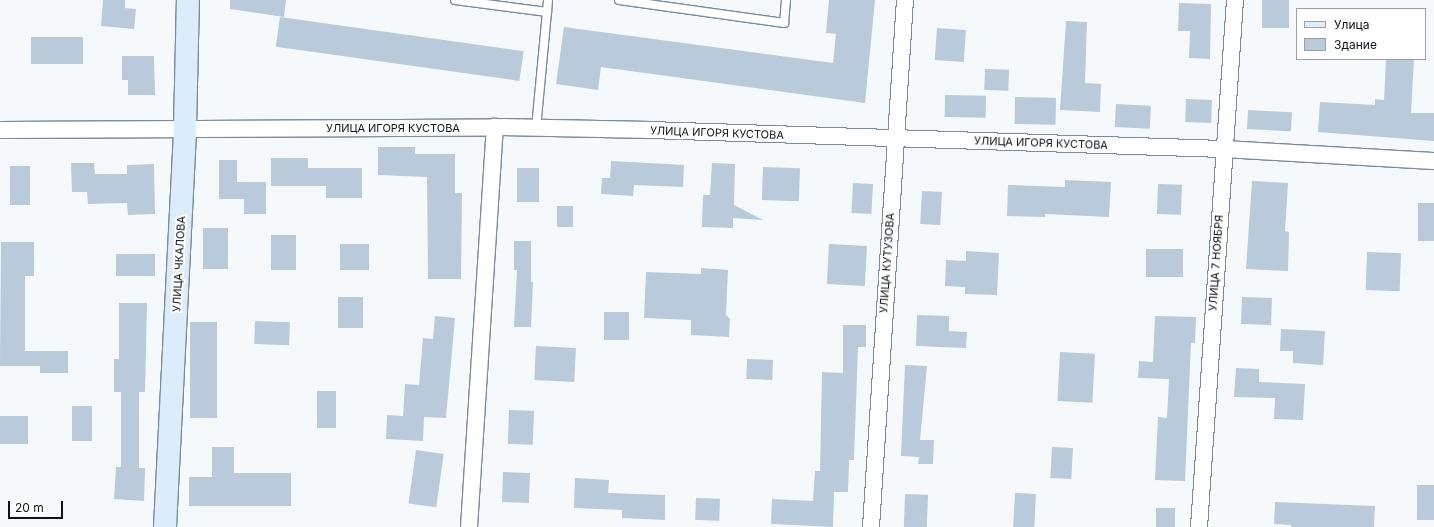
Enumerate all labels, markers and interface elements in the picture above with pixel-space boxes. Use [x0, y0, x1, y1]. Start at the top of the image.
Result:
legend [1296, 8, 1426, 60]
text: Улица [1334, 17, 1369, 32]
text: Здание [1334, 37, 1377, 52]
street label: УЛИЦА ИГОРЯ КУСТОВА [326, 121, 460, 135]
street label: УЛИЦА ИГОРЯ КУСТОВА [650, 124, 784, 142]
street label: УЛИЦА ИГОРЯ КУСТОВА [974, 134, 1108, 152]
street label: УЛИЦА КУТУЗОВА [877, 212, 897, 314]
street label: УЛИЦА 7 НОЯБРЯ [1206, 215, 1226, 311]
street label: УЛИЦА ЧКАЛОВА [170, 216, 188, 312]
scale bar [10, 493, 65, 519]
text: 20 m [15, 500, 44, 515]

